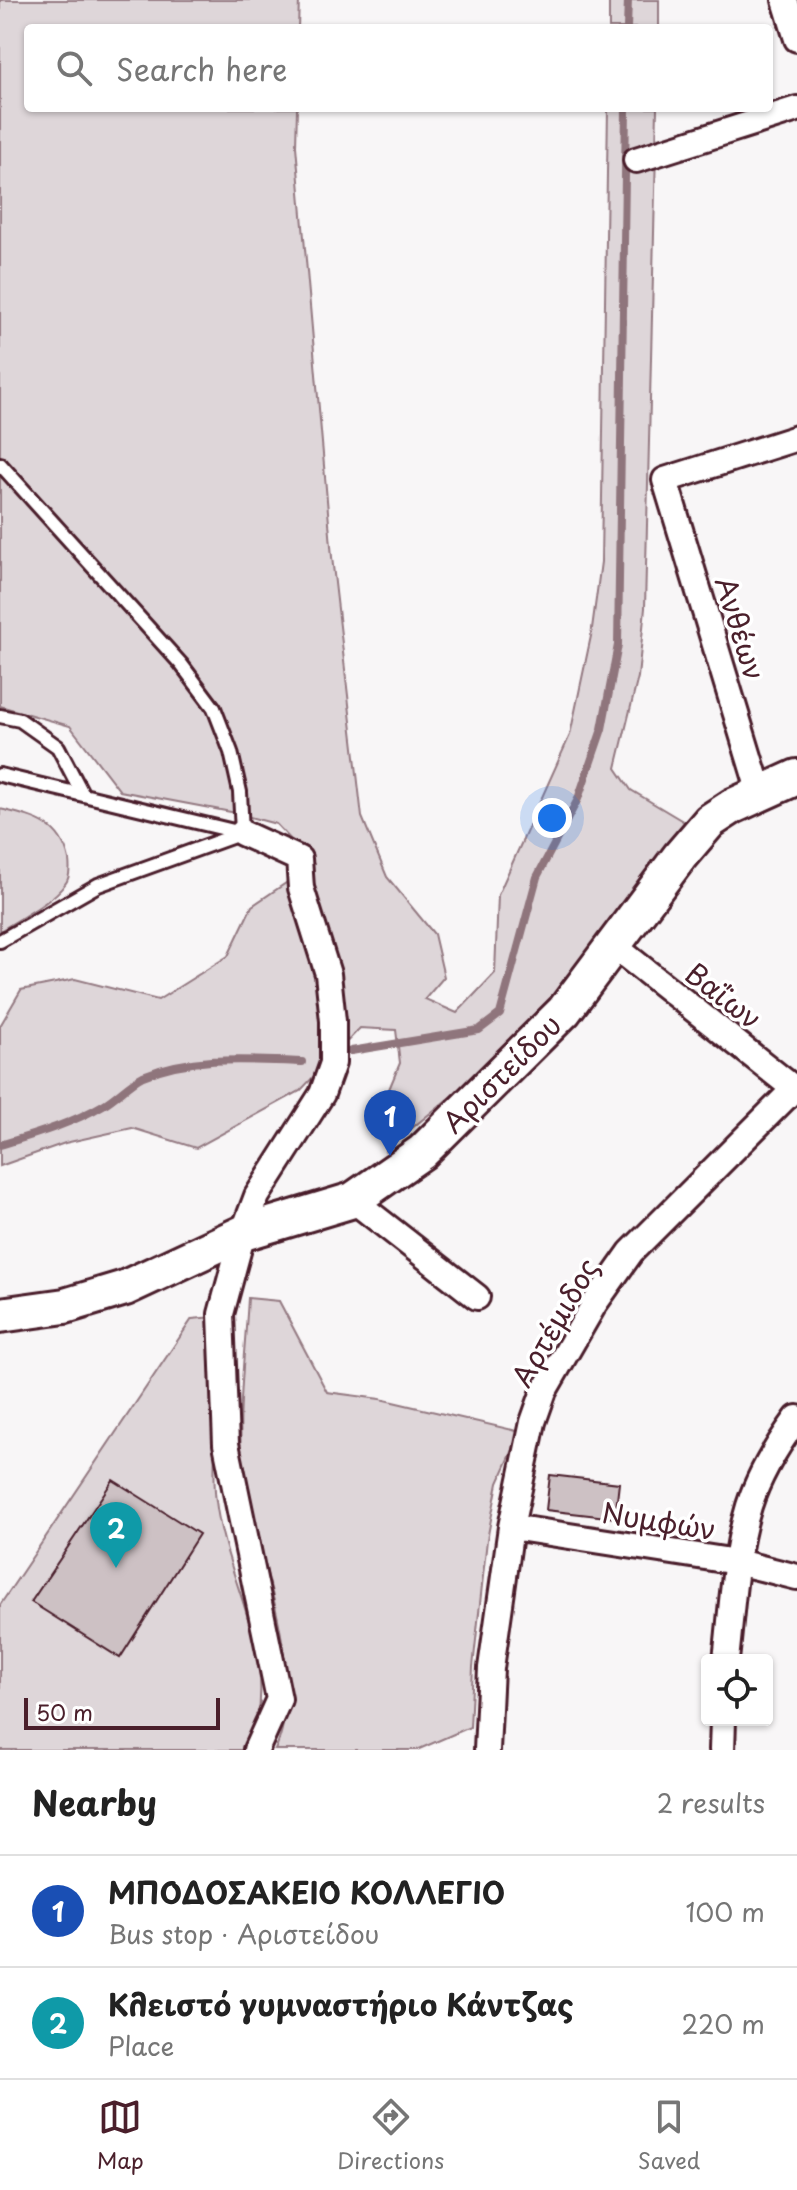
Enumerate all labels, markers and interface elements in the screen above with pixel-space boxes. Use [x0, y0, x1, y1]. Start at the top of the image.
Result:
search box [24, 24, 773, 112]
icon: search [52, 46, 96, 90]
text: Search here [116, 46, 288, 91]
street label: Ανθέων [705, 571, 777, 685]
your location [532, 798, 572, 838]
street label: Βαΐων [677, 951, 771, 1039]
street label: Αριστείδου [432, 1004, 570, 1142]
pin: 1 [364, 1090, 416, 1156]
street label: Αρτέμιδος [500, 1250, 608, 1394]
street label: Νυμφών [599, 1490, 719, 1550]
pin: 2 [90, 1502, 142, 1568]
map controls [701, 1654, 773, 1726]
button: locate [701, 1654, 773, 1726]
scale bar [24, 1694, 220, 1730]
text: 50 m [36, 1695, 93, 1728]
text: Nearby [32, 1776, 157, 1828]
text: 2 results [657, 1783, 765, 1822]
text: ΜΠΟΔΟΣΑΚΕΙΟ ΚΟΛΛΕΓΙΟ [108, 1869, 505, 1914]
text: 1 [52, 1892, 64, 1931]
text: 100 m [685, 1892, 765, 1931]
text: Bus stop · Αριστείδου [108, 1914, 379, 1953]
text: Κλειστό γυμναστήριο Κάντζας [108, 1981, 573, 2026]
text: 2 [49, 2004, 67, 2043]
text: 220 m [681, 2004, 765, 2043]
text: Place [108, 2026, 174, 2065]
tab: Map [97, 2095, 144, 2176]
tab: Directions [337, 2095, 444, 2176]
tab: Saved [638, 2095, 700, 2176]

